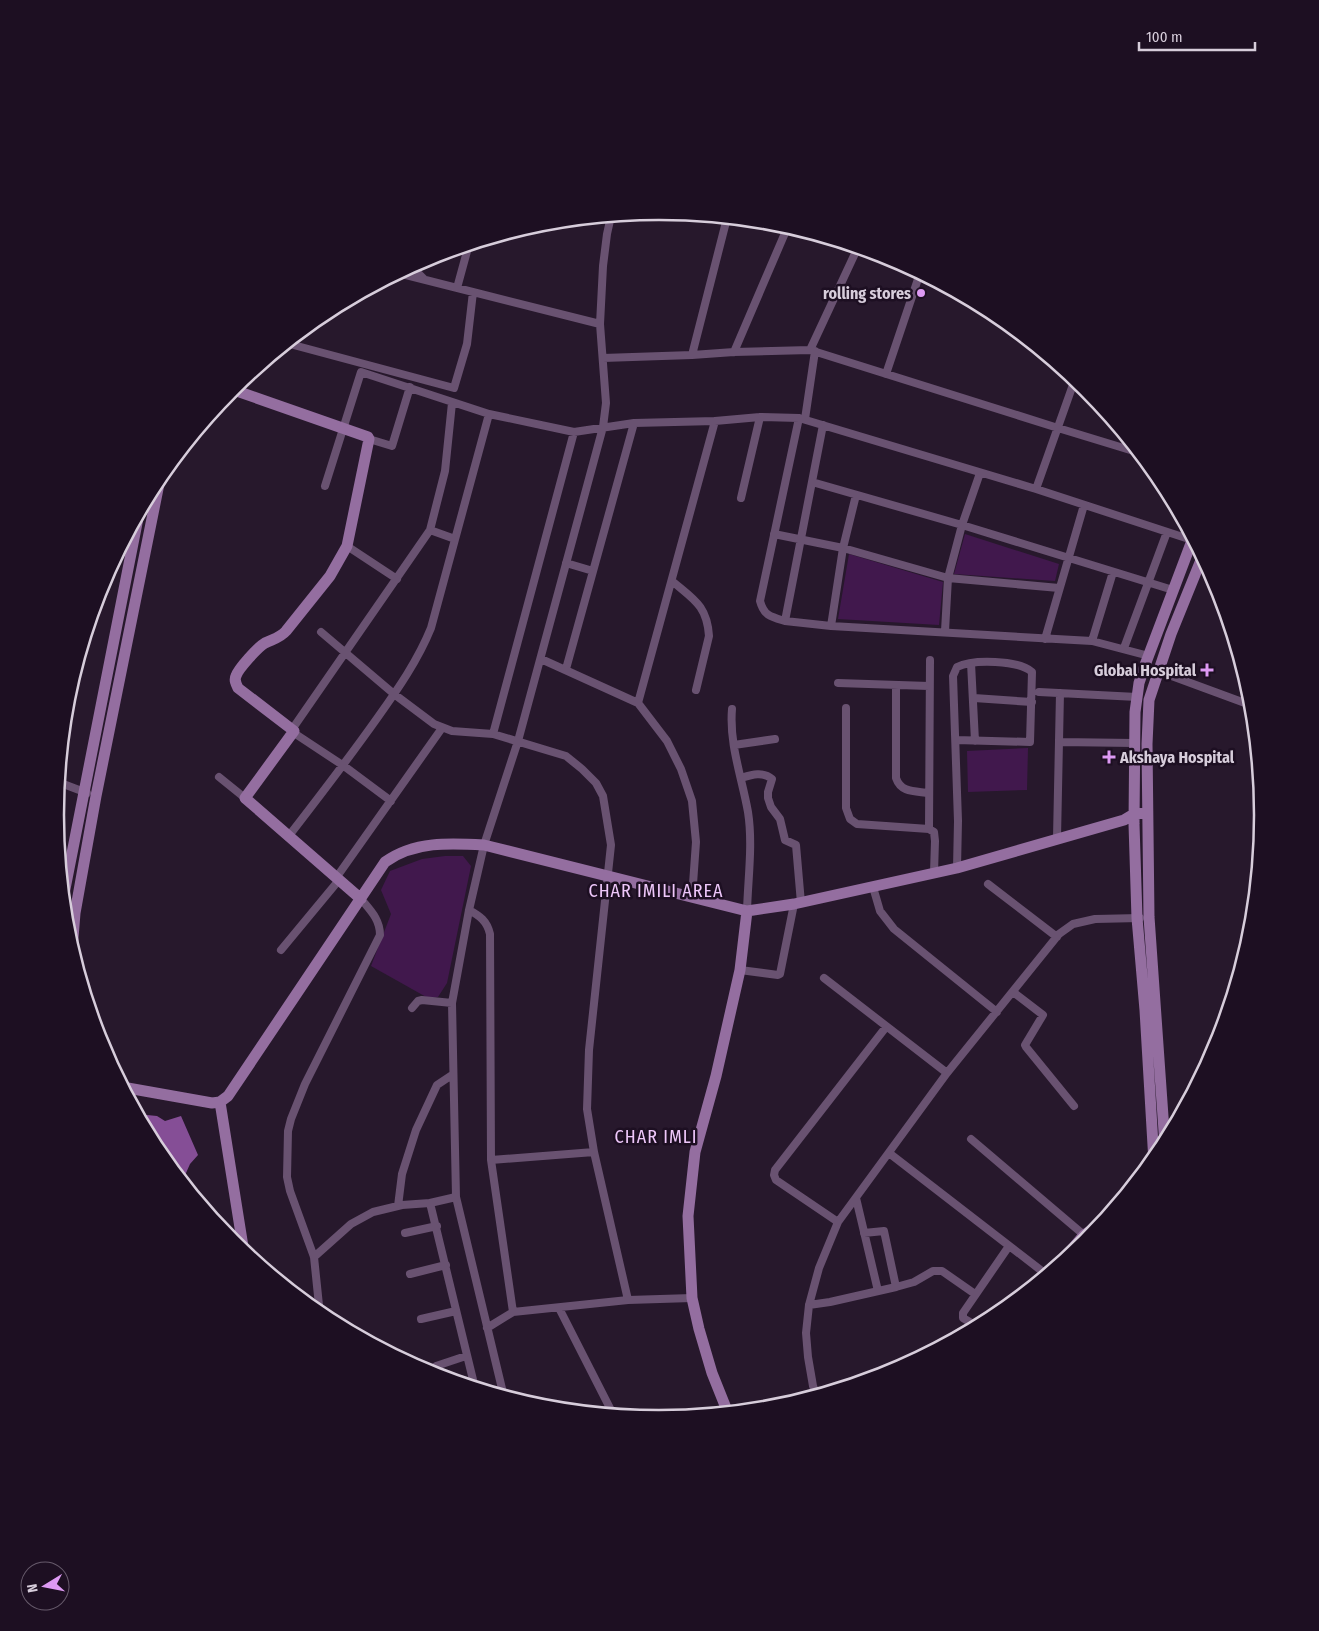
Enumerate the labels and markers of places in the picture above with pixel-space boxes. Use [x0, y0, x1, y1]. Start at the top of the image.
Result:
place label: rolling stores [823, 284, 911, 303]
marker: rolling stores [915, 287, 927, 299]
place label: Global Hospital [1094, 661, 1197, 680]
marker: Global Hospital [1200, 663, 1214, 677]
place label: Akshaya Hospital [1119, 748, 1235, 767]
marker: Akshaya Hospital [1102, 750, 1116, 764]

